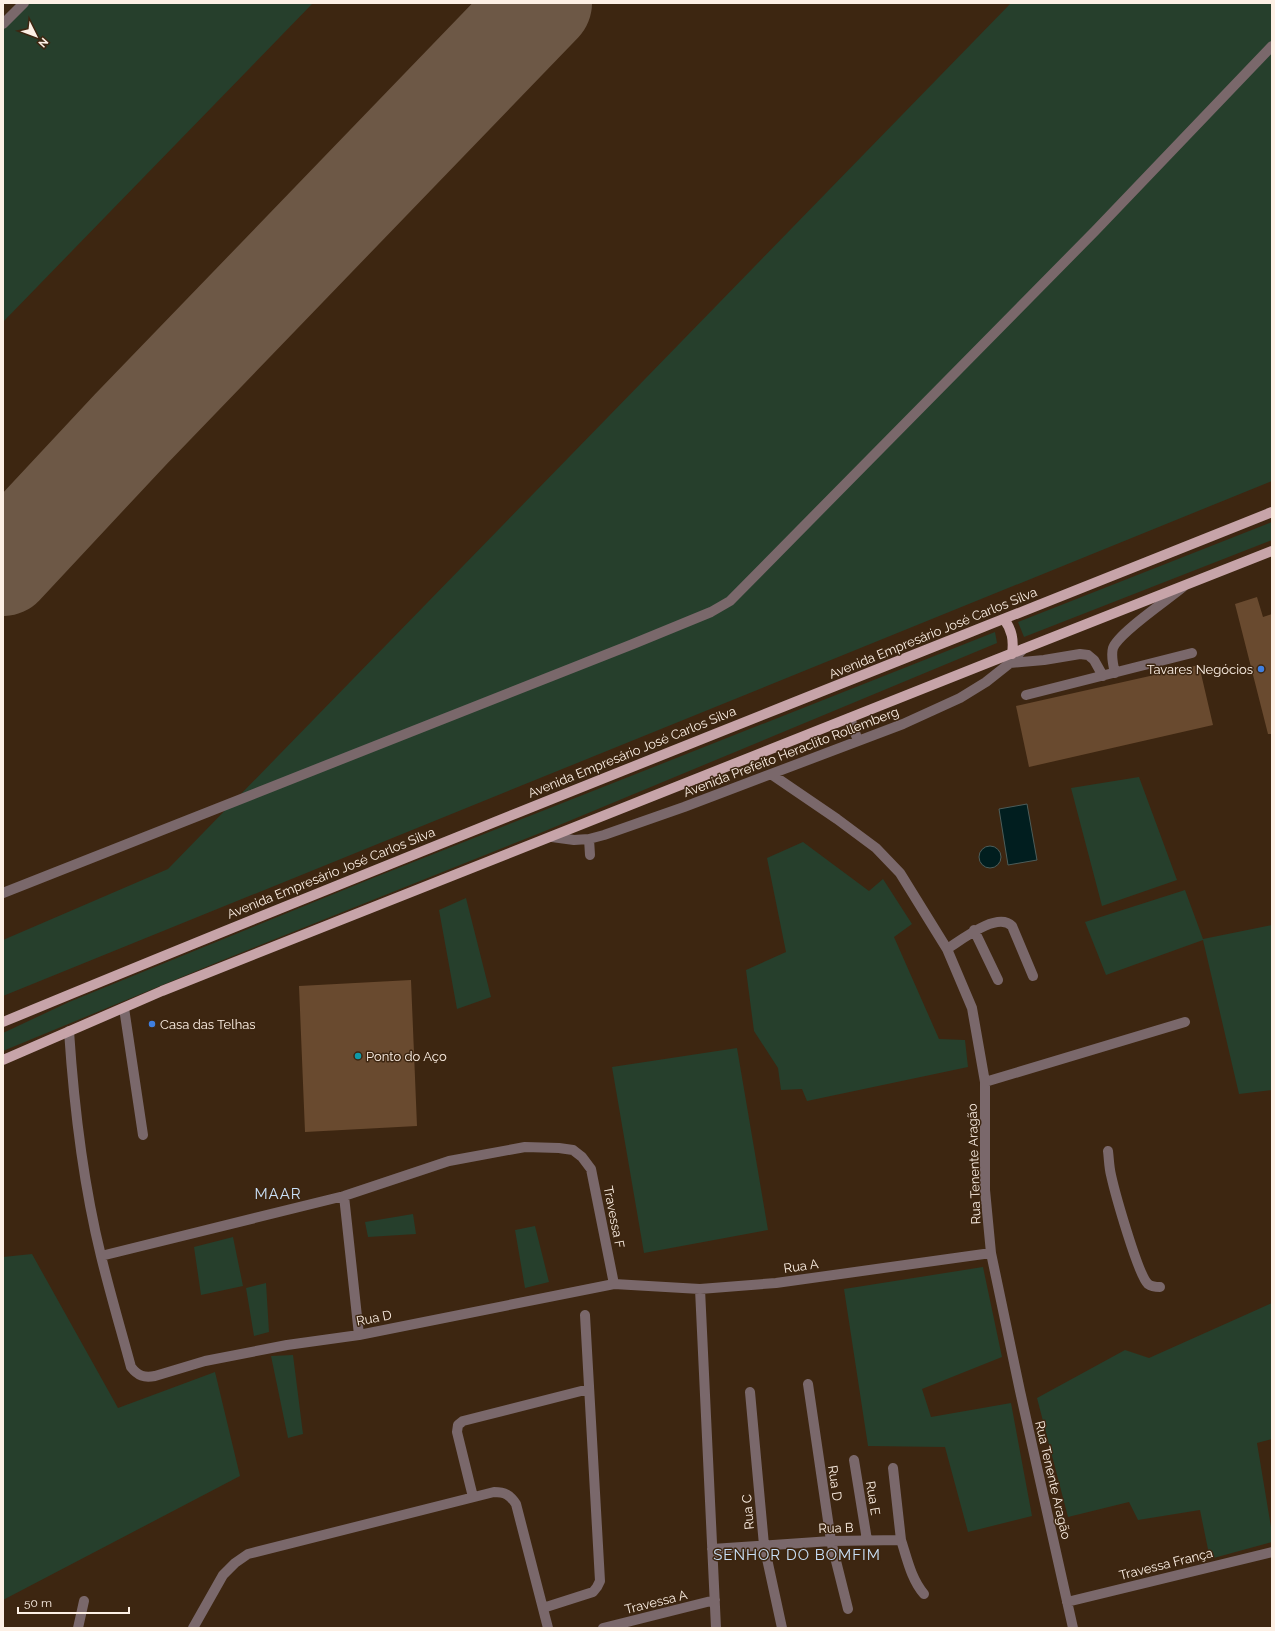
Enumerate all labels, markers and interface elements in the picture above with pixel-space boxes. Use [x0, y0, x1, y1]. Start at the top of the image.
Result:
north arrow [16, 16, 56, 56]
text: N [35, 35, 51, 50]
street label: Avenida Empresário José Carlos Silva [827, 584, 1039, 682]
place label: Tavares Negócios [1147, 662, 1253, 677]
marker: Tavares Negócios [1256, 664, 1266, 674]
street label: Avenida Empresário José Carlos Silva [526, 703, 738, 801]
street label: Avenida Prefeito Heraclito Rollemberg [681, 704, 901, 800]
street label: Avenida Empresário José Carlos Silva [225, 824, 437, 922]
place label: Casa das Telhas [160, 1017, 256, 1032]
marker: Casa das Telhas [147, 1019, 157, 1029]
place label: Ponto do Aço [366, 1049, 447, 1064]
marker: Ponto do Aço [353, 1051, 363, 1061]
street label: Rua Tenente Aragão [964, 1103, 984, 1225]
district label: MAAR [254, 1185, 302, 1203]
street label: Travessa F [601, 1185, 627, 1250]
street label: Rua A [783, 1256, 820, 1276]
street label: Rua D [355, 1307, 393, 1329]
street label: Rua Tenente Aragão [1032, 1419, 1074, 1541]
street label: Rua D [825, 1464, 845, 1502]
street label: Rua E [863, 1480, 883, 1516]
street label: Rua C [739, 1494, 757, 1530]
street label: Rua B [818, 1520, 854, 1536]
street label: Travessa França [1118, 1545, 1214, 1583]
district label: SENHOR DO BOMFIM [713, 1546, 881, 1564]
street label: Travessa A [623, 1587, 689, 1617]
scale bar [18, 1589, 129, 1615]
text: 50 m [24, 1596, 52, 1610]

